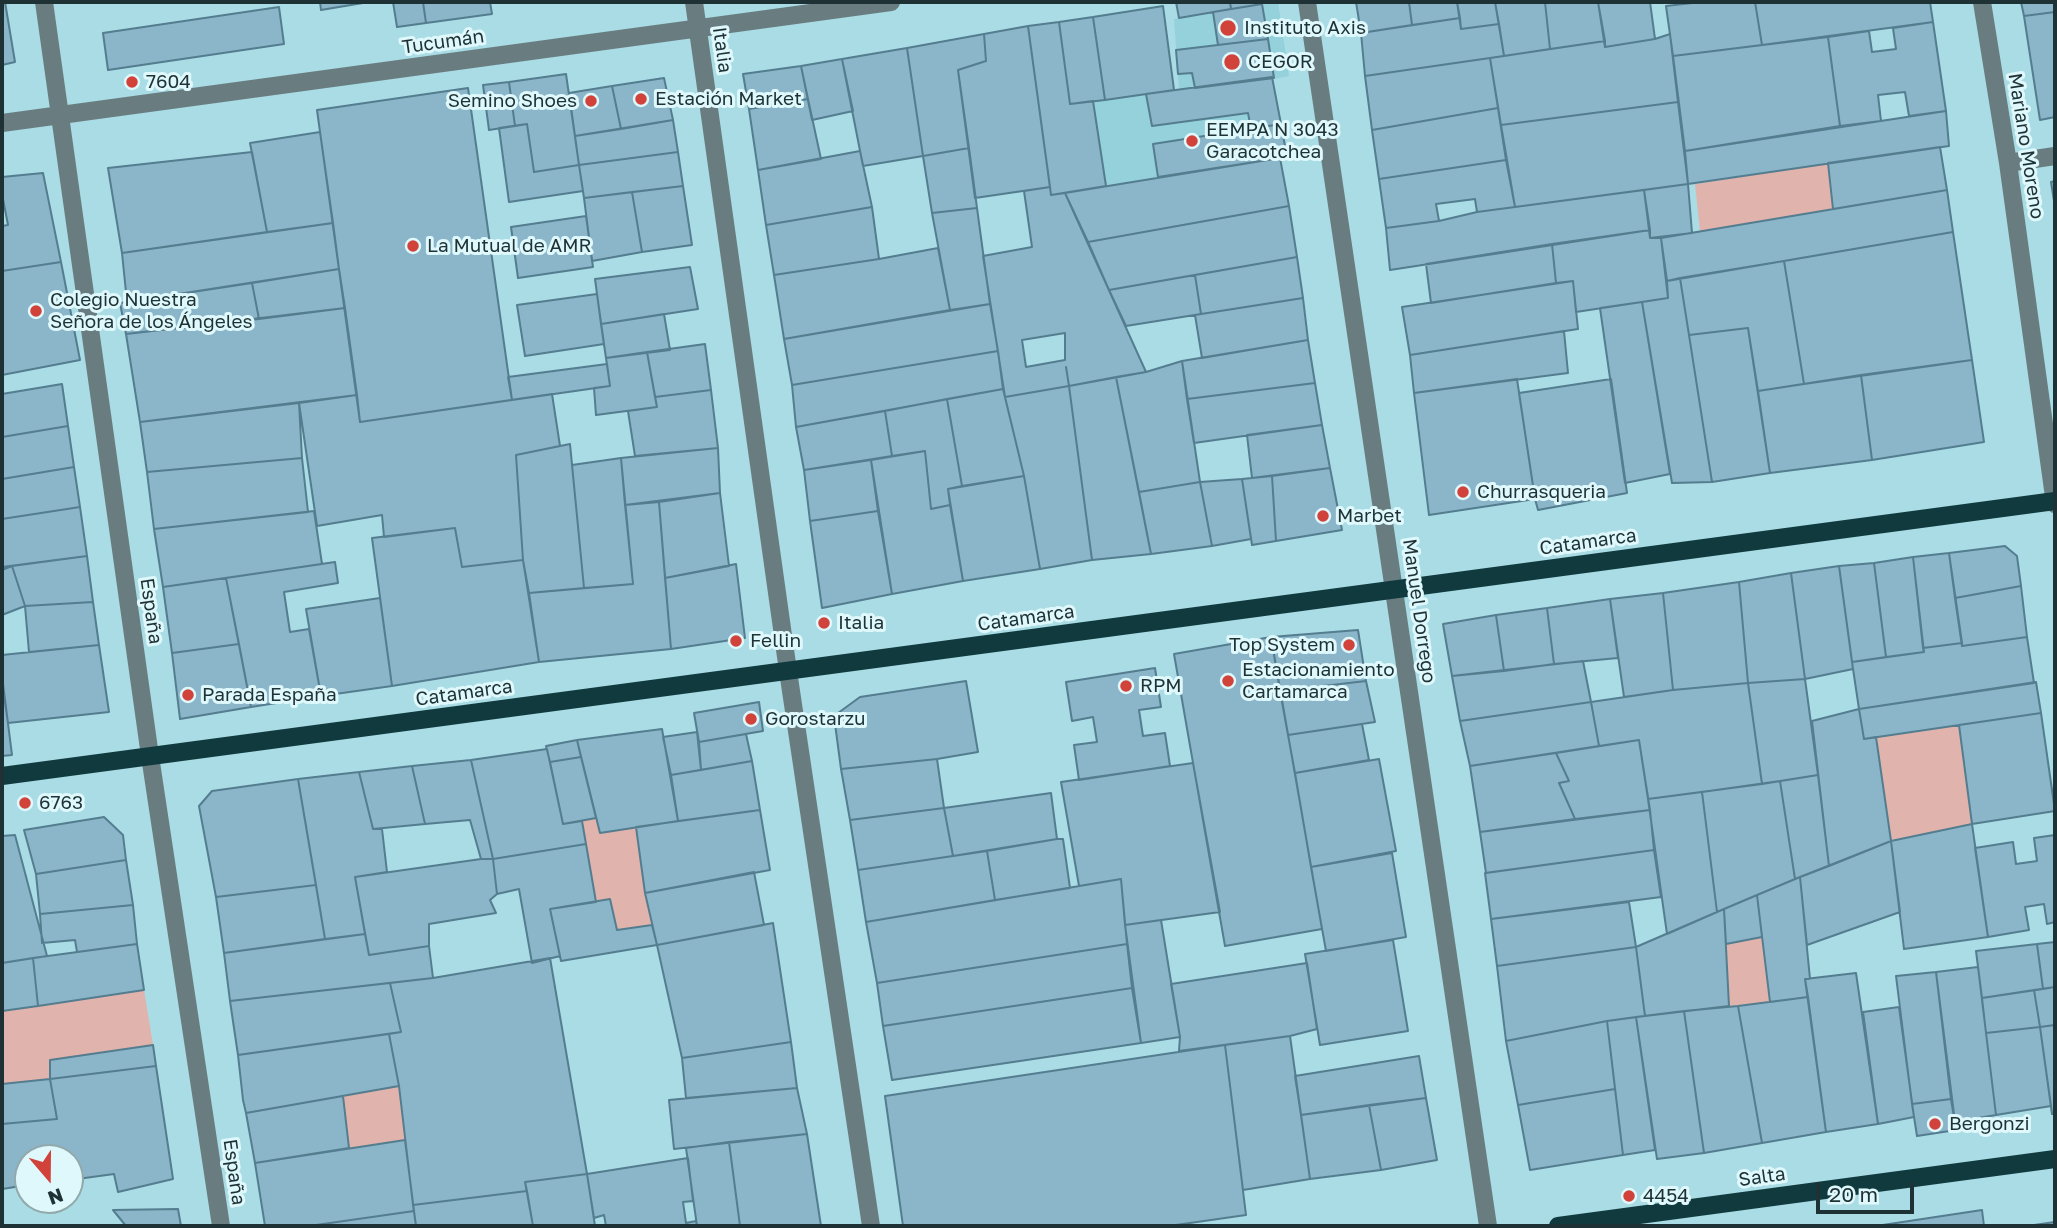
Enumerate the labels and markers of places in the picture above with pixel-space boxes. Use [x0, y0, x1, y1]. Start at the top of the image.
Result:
place label: Instituto Axis [1244, 17, 1366, 39]
marker: Instituto Axis [1218, 18, 1238, 38]
place label: CEGOR [1248, 51, 1313, 73]
marker: CEGOR [1222, 52, 1242, 72]
place label: 7604 [146, 71, 191, 93]
marker: 7604 [124, 74, 140, 90]
place label: Estación Market [655, 88, 802, 110]
place label: Semino Shoes [448, 90, 577, 112]
marker: Estación Market [633, 91, 649, 107]
marker: Semino Shoes [583, 93, 599, 109]
place label: EEMPA N 3043 Garacotchea [1206, 119, 1339, 163]
marker: EEMPA N 3043 Garacotchea [1184, 133, 1200, 149]
place label: La Mutual de AMR [427, 235, 591, 257]
marker: La Mutual de AMR [405, 238, 421, 254]
place label: Colegio Nuestra Señora de los Ángeles [50, 289, 253, 333]
marker: Colegio Nuestra Señora de los Ángeles [28, 303, 44, 319]
place label: Churrasqueria [1477, 481, 1606, 503]
marker: Churrasqueria [1455, 484, 1471, 500]
place label: Marbet [1337, 505, 1402, 527]
marker: Marbet [1315, 508, 1331, 524]
place label: Italia [838, 612, 884, 634]
marker: Italia [816, 615, 832, 631]
place label: Fellin [750, 630, 801, 652]
marker: Fellin [728, 633, 744, 649]
place label: Top System [1229, 634, 1335, 656]
marker: Top System [1341, 637, 1357, 653]
place label: Estacionamiento Cartamarca [1242, 659, 1395, 703]
marker: Estacionamiento Cartamarca [1220, 673, 1236, 689]
place label: RPM [1140, 675, 1182, 697]
marker: RPM [1118, 678, 1134, 694]
place label: Parada España [202, 684, 337, 706]
marker: Parada España [180, 687, 196, 703]
place label: Gorostarzu [765, 708, 866, 730]
marker: Gorostarzu [743, 711, 759, 727]
place label: 6763 [39, 792, 83, 814]
marker: 6763 [17, 795, 33, 811]
place label: Bergonzi [1949, 1113, 2030, 1135]
marker: Bergonzi [1927, 1116, 1943, 1132]
place label: 4454 [1643, 1185, 1689, 1207]
marker: 4454 [1621, 1188, 1637, 1204]

